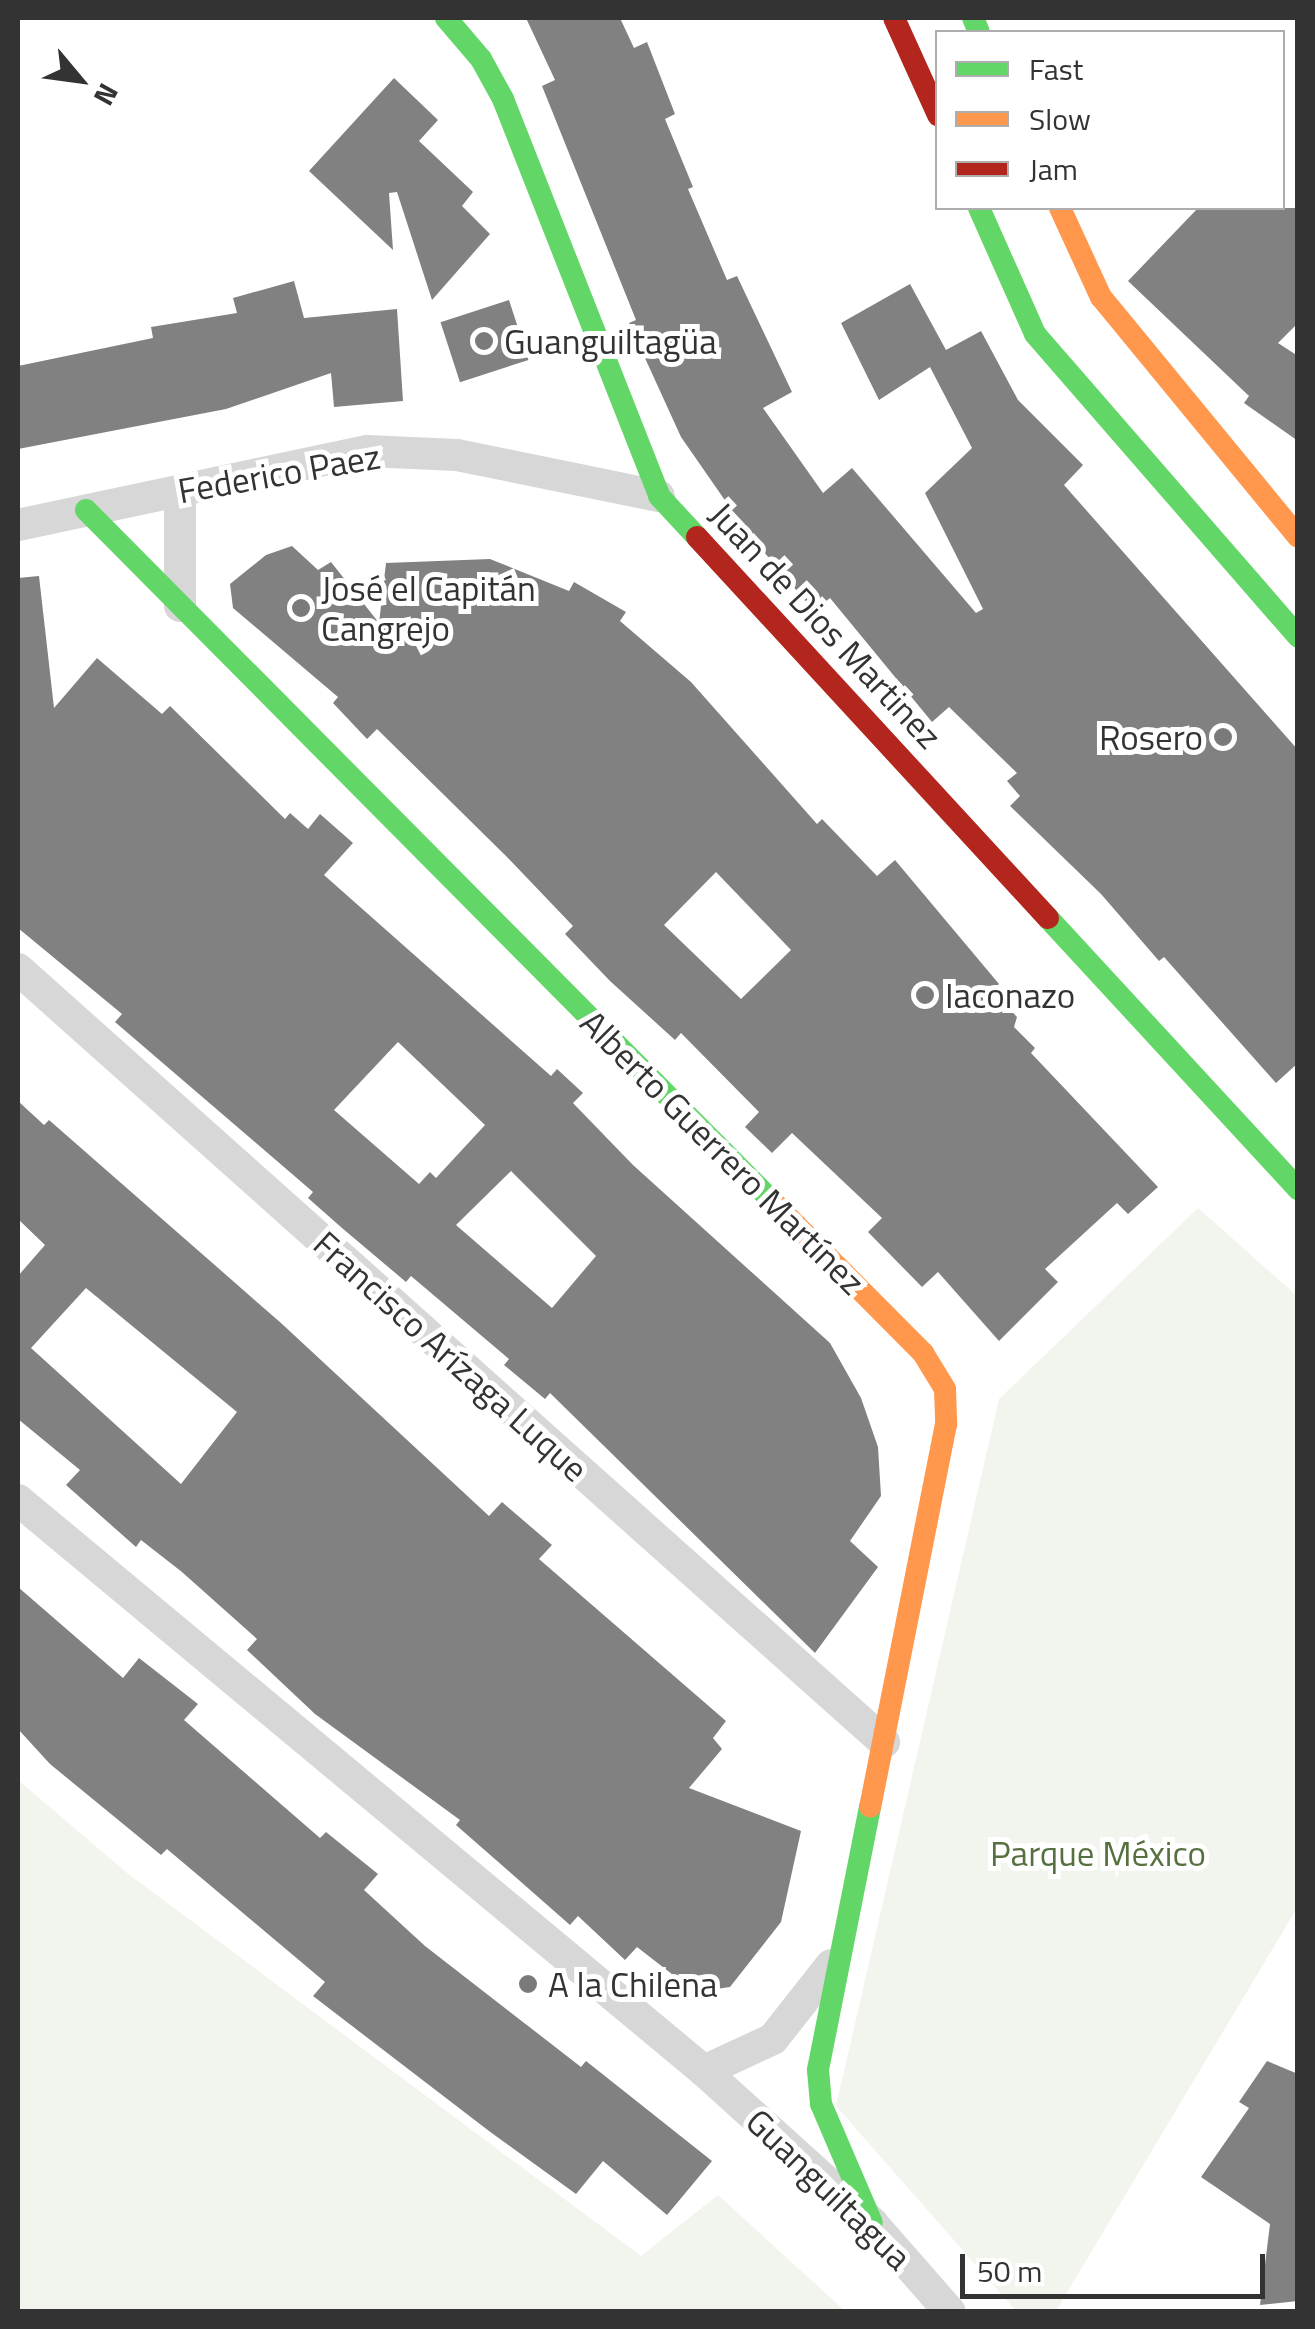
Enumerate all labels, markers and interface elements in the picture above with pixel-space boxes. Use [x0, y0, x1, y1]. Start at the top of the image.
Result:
north arrow [30, 30, 130, 130]
legend [935, 30, 1285, 210]
text: Fast [1029, 46, 1083, 92]
text: N [83, 76, 130, 114]
text: Slow [1029, 96, 1091, 142]
text: Jam [1029, 146, 1078, 192]
place label: Guanguiltagüa [504, 320, 717, 362]
marker: Guanguiltagüa [473, 330, 495, 352]
street label: Federico Paez [175, 435, 383, 511]
street label: Juan de Dios Martinez [701, 493, 951, 757]
place label: José el Capitán Cangrejo [321, 567, 536, 649]
marker: José el Capitán Cangrejo [290, 597, 312, 619]
place label: Rosero [1099, 716, 1203, 758]
marker: Rosero [1212, 726, 1234, 748]
place label: Iaconazo [945, 974, 1075, 1016]
marker: Iaconazo [914, 984, 936, 1006]
street label: Alberto Guerrero Martínez [572, 1001, 874, 1303]
street label: Francisco Arízaga Luque [306, 1222, 596, 1490]
park label: Parque México [990, 1832, 1206, 1874]
place label: A la Chilena [548, 1963, 717, 2005]
marker: A la Chilena [517, 1973, 539, 1995]
street label: Guanguiltagua [738, 2100, 920, 2278]
scale bar [965, 2234, 1270, 2296]
text: 50 m [977, 2248, 1042, 2294]

